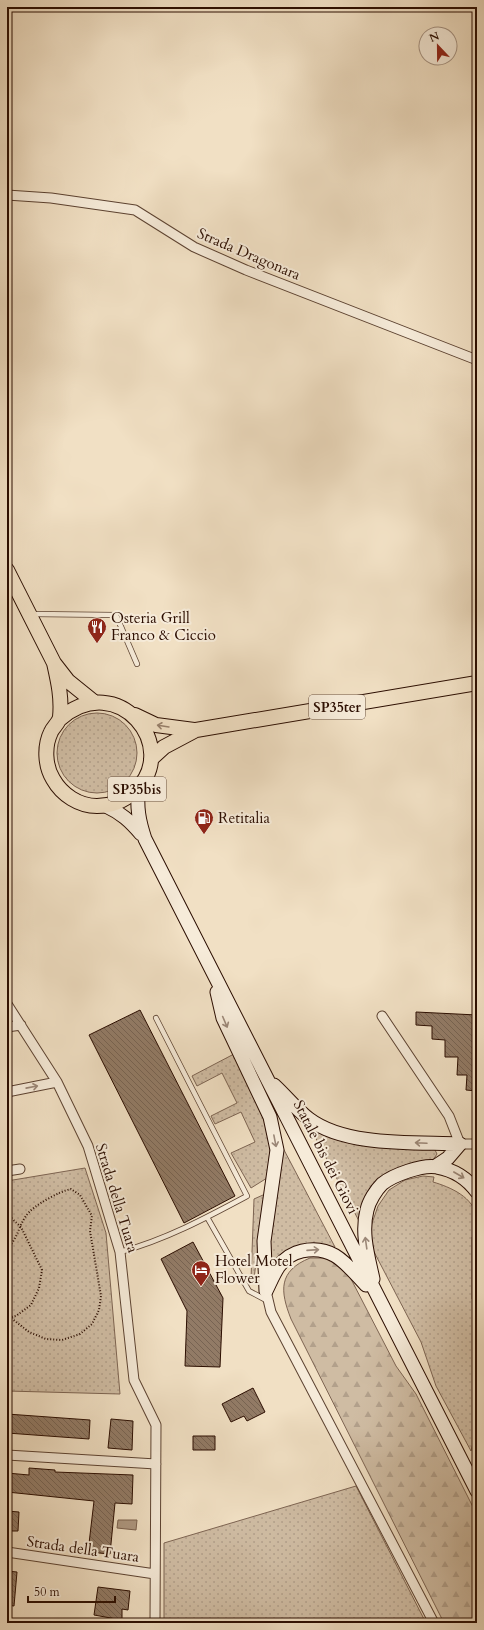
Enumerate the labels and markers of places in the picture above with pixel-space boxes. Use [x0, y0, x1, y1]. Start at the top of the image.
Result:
place label: Osteria Grill Franco & Ciccio [111, 608, 216, 645]
restaurant icon: Osteria Grill Franco & Ciccio [86, 616, 108, 644]
fuel station icon: Retitalia [193, 807, 215, 835]
place label: Retitalia [218, 808, 270, 828]
place label: Hotel Motel Flower [215, 1251, 293, 1288]
hotel icon: Hotel Motel Flower [190, 1259, 212, 1287]

